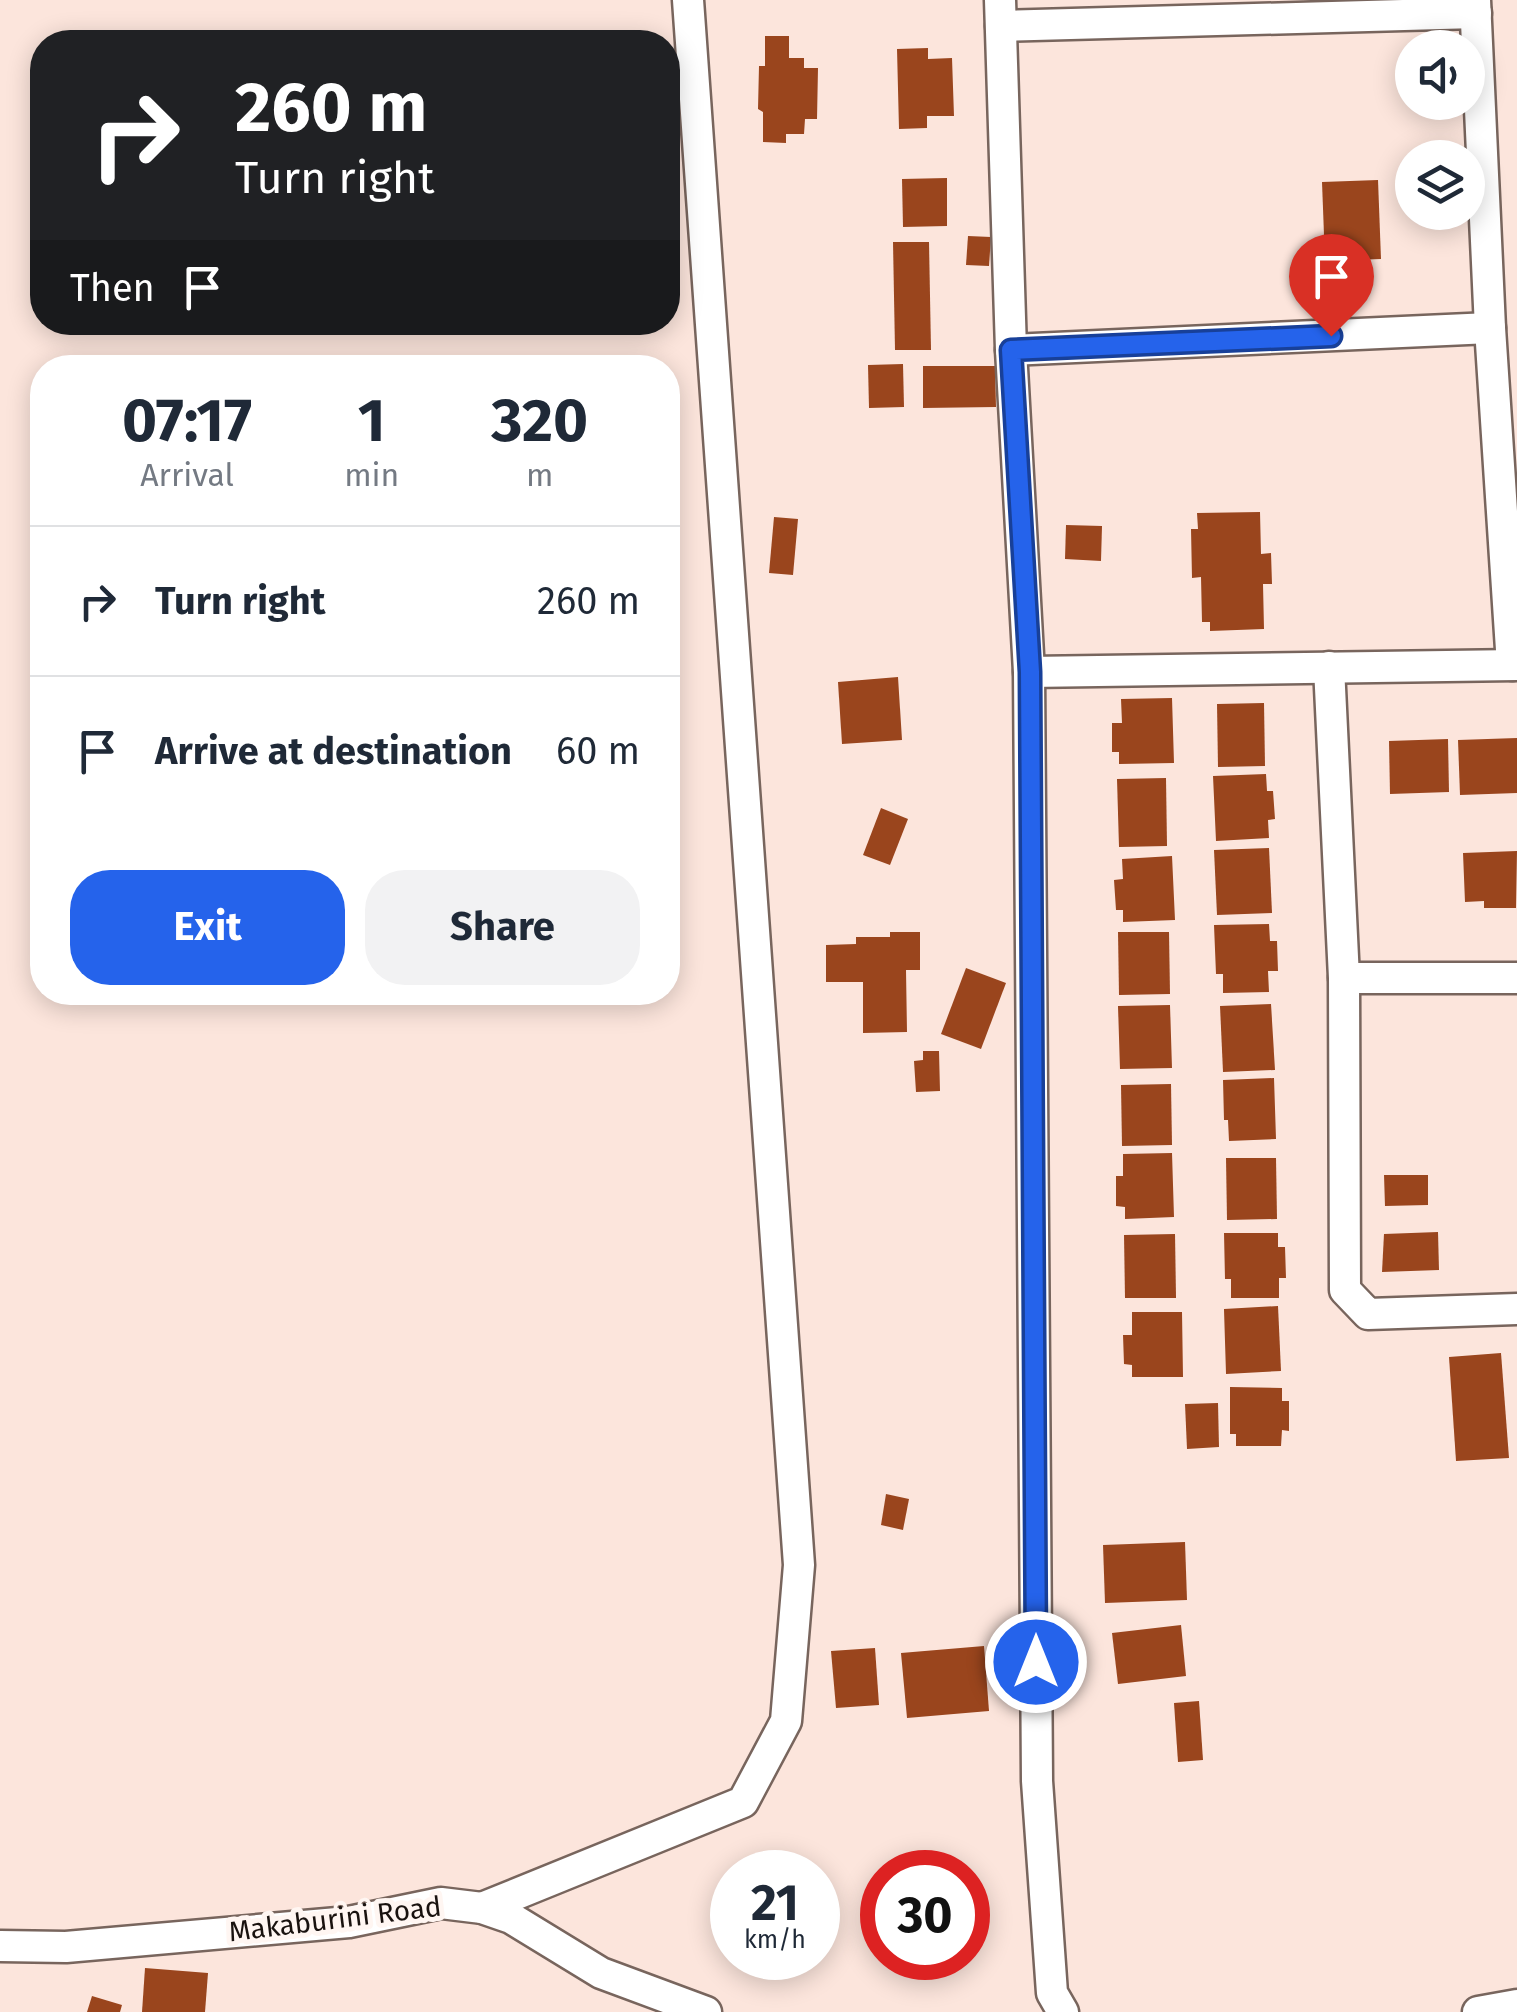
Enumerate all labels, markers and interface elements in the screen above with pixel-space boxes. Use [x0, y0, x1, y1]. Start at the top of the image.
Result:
map controls [1395, 30, 1485, 230]
button: sound [1395, 30, 1485, 120]
text: 260 m [235, 66, 427, 150]
icon: right [70, 70, 200, 200]
button: layers [1395, 140, 1485, 230]
text: Turn right [235, 151, 434, 205]
pin [1289, 234, 1374, 337]
icon: arrive [1304, 249, 1359, 304]
icon: arrive [175, 260, 230, 315]
text: Then [70, 265, 155, 311]
text: 07:17 [122, 385, 252, 457]
text: 1 [358, 385, 386, 457]
text: 320 [491, 385, 588, 457]
text: Arrival [140, 456, 234, 494]
text: min [344, 456, 399, 494]
text: m [526, 456, 553, 494]
icon: right [70, 574, 125, 629]
text: Turn right [155, 578, 325, 624]
text: 260 m [537, 578, 640, 624]
icon: arrive [70, 724, 125, 779]
text: Arrive at destination [155, 728, 512, 774]
text: 60 m [556, 728, 640, 774]
button: Exit [70, 870, 345, 985]
button: Share [365, 870, 640, 985]
position arrow [984, 1610, 1088, 1714]
speed limit sign: 30 [860, 1850, 990, 1980]
text: 21 [751, 1873, 799, 1933]
street label: Makaburini Road [227, 1890, 443, 1948]
text: km/h [744, 1925, 806, 1955]

